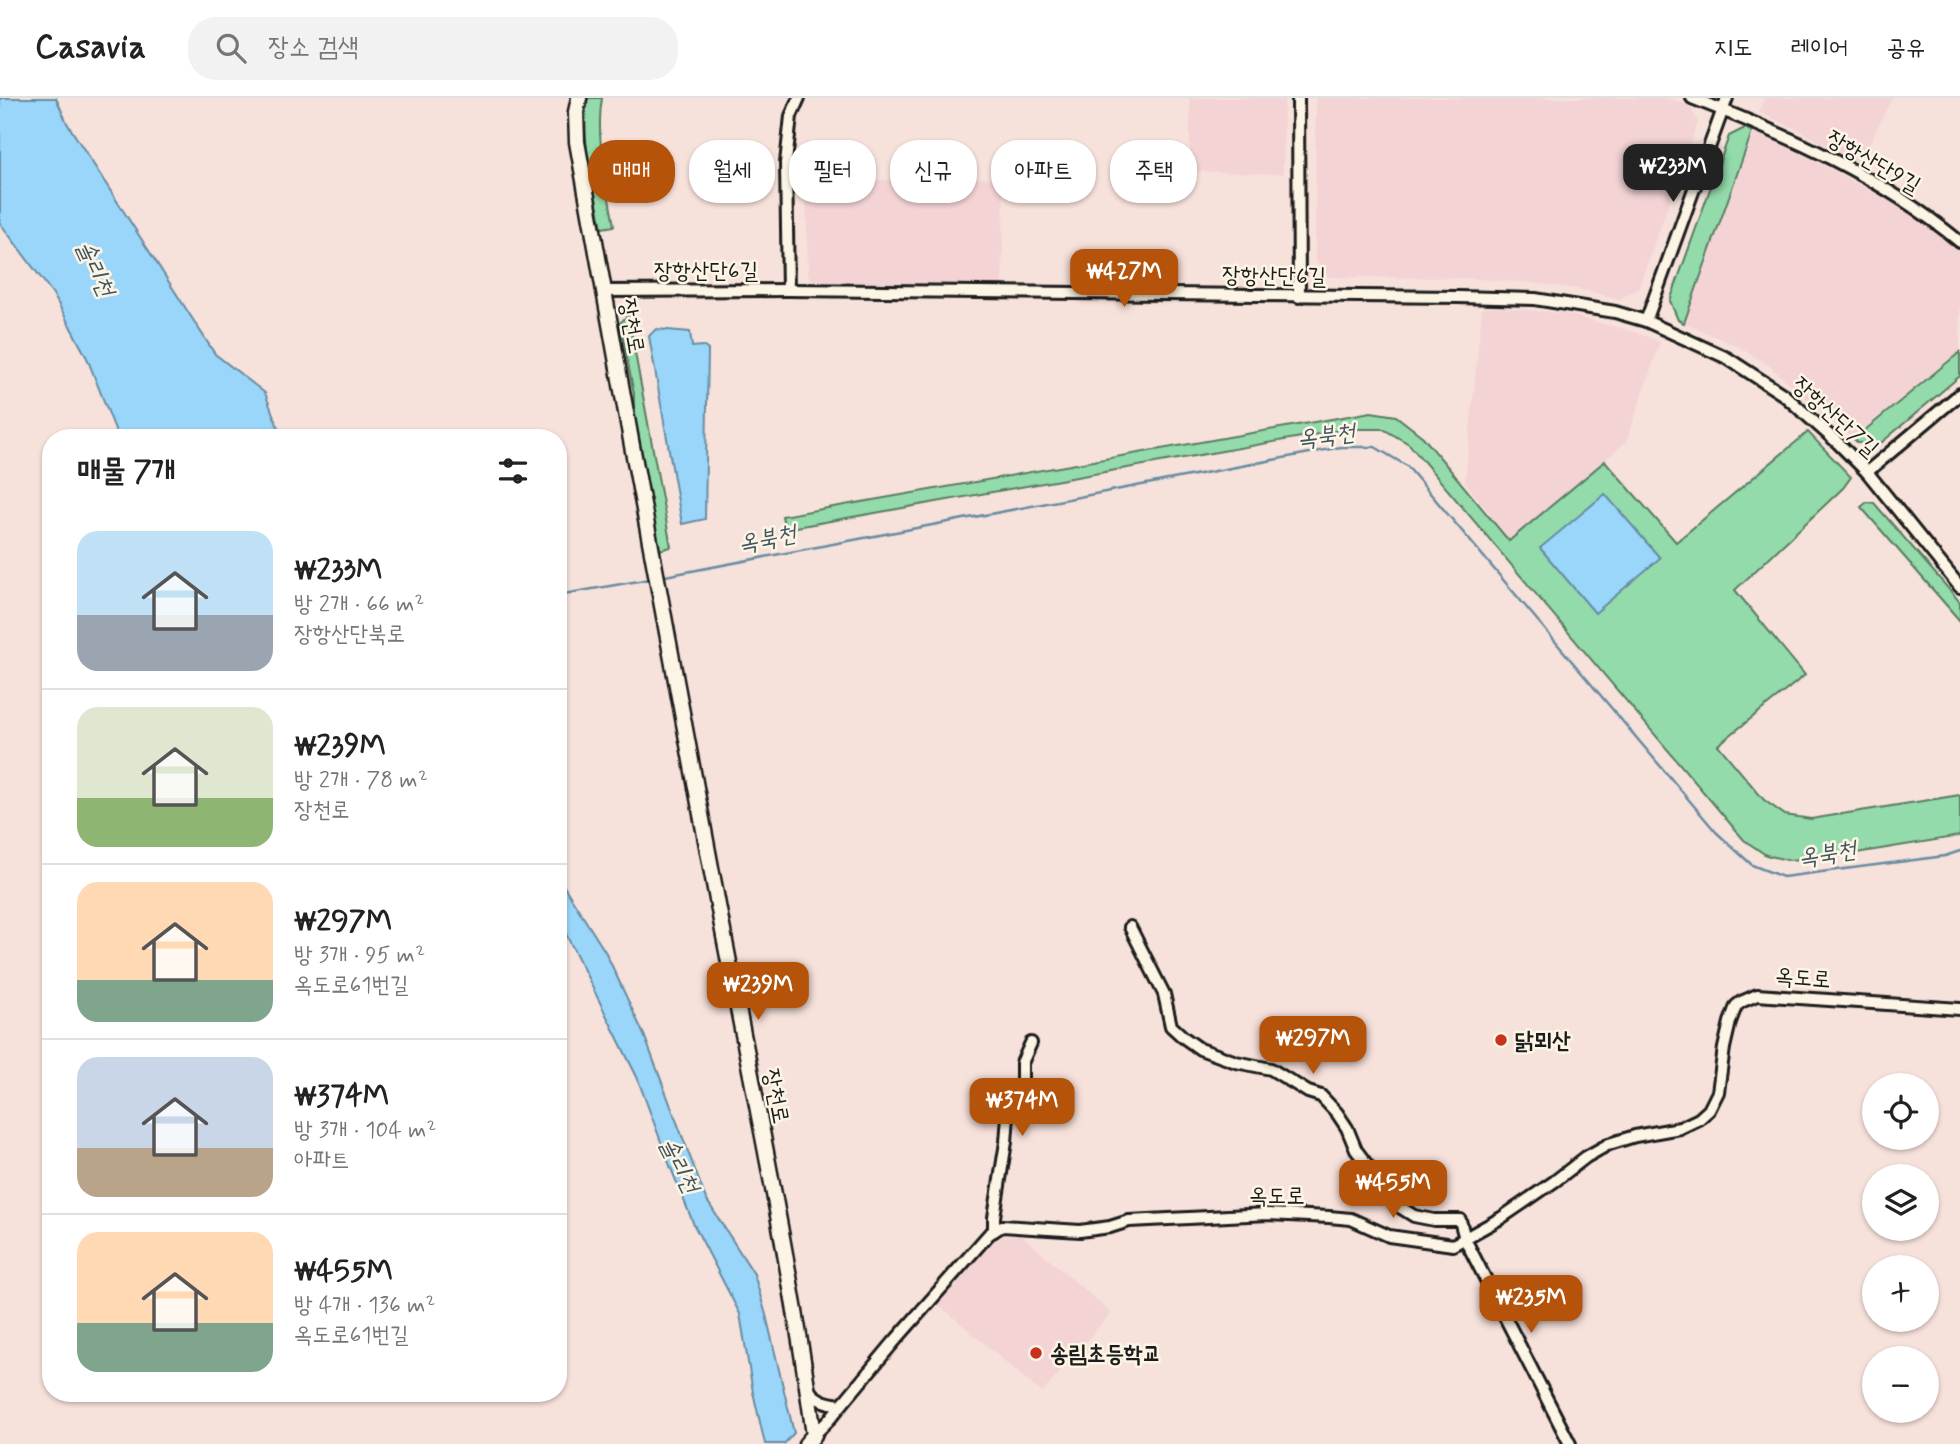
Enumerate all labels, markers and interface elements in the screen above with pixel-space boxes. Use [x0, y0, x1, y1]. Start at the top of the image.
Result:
search box [188, 17, 678, 80]
text: Casavia [35, 26, 146, 70]
icon: search [212, 29, 250, 67]
text: 장소 검색 [268, 31, 359, 65]
text: 지도 [1714, 33, 1752, 64]
text: 레이어 [1790, 33, 1848, 64]
text: 공유 [1886, 33, 1925, 64]
street label: 장항산단9길 [1821, 124, 1925, 202]
chip: 매매 [588, 140, 675, 203]
chip: 월세 [689, 140, 775, 203]
chip: 필터 [789, 140, 876, 203]
chip: 신규 [890, 140, 977, 203]
chip: 아파트 [991, 140, 1096, 203]
chip: 주택 [1110, 140, 1197, 203]
pin: ₩233M [1624, 144, 1722, 204]
text: ₩233M [1639, 152, 1707, 182]
water label: 솔리천 [68, 236, 122, 304]
pin: ₩427M [1075, 250, 1173, 309]
street label: 장항산단6길 [654, 257, 758, 287]
text: ₩427M [1086, 257, 1162, 287]
street label: 장항산단6길 [1222, 261, 1326, 293]
street label: 장천로 [611, 296, 651, 356]
street label: 장항산단7길 [1785, 371, 1884, 464]
water label: 옥북천 [1296, 417, 1359, 455]
text: 매물 7개 [77, 452, 176, 491]
icon: filters [494, 452, 532, 490]
water label: 옥북천 [736, 518, 801, 560]
text: ₩233M [294, 551, 382, 590]
icon: home [133, 559, 217, 643]
text: 방 2개 · 66 m² [294, 590, 424, 620]
text: 장항산단북로 [294, 620, 405, 650]
text: ₩239M [294, 727, 386, 766]
icon: home [133, 735, 217, 819]
text: 방 2개 · 78 m² [294, 766, 428, 796]
text: 장천로 [294, 796, 350, 826]
water label: 옥북천 [1796, 834, 1861, 874]
text: ₩297M [294, 902, 392, 941]
icon: home [133, 910, 217, 994]
text: 방 3개 · 95 m² [294, 941, 425, 971]
pin: ₩239M [709, 962, 807, 1022]
street label: 옥도로 [1774, 962, 1832, 996]
text: ₩239M [723, 970, 793, 1000]
text: 옥도로61번길 [294, 971, 409, 1001]
pin: ₩297M [1264, 1016, 1362, 1076]
text: ₩297M [1275, 1024, 1351, 1054]
place label: 닭뫼산 [1515, 1027, 1571, 1057]
marker: 닭뫼산 [1493, 1032, 1509, 1048]
street label: 장천로 [755, 1066, 795, 1126]
map controls [1862, 1073, 1939, 1423]
button: locate [1862, 1073, 1939, 1150]
text: ₩374M [294, 1077, 389, 1116]
pin: ₩374M [973, 1079, 1071, 1138]
icon: home [133, 1085, 217, 1169]
text: ₩374M [986, 1086, 1058, 1116]
text: 방 3개 · 104 m² [294, 1116, 437, 1146]
water label: 솔리천 [652, 1133, 707, 1201]
text: 아파트 [294, 1146, 350, 1176]
pin: ₩455M [1344, 1160, 1442, 1220]
button: layers [1862, 1164, 1939, 1241]
text: ₩455M [1355, 1168, 1431, 1198]
street label: 옥도로 [1249, 1182, 1305, 1212]
text: ₩455M [294, 1252, 393, 1291]
button: + [1862, 1255, 1939, 1332]
icon: home [133, 1260, 217, 1344]
pin: ₩235M [1482, 1276, 1580, 1335]
text: ₩235M [1495, 1283, 1567, 1313]
text: 방 4개 · 136 m² [294, 1291, 435, 1321]
text: 옥도로61번길 [294, 1321, 409, 1351]
place label: 송림초등학교 [1050, 1340, 1161, 1370]
marker: 송림초등학교 [1028, 1345, 1044, 1361]
button: − [1862, 1346, 1939, 1423]

